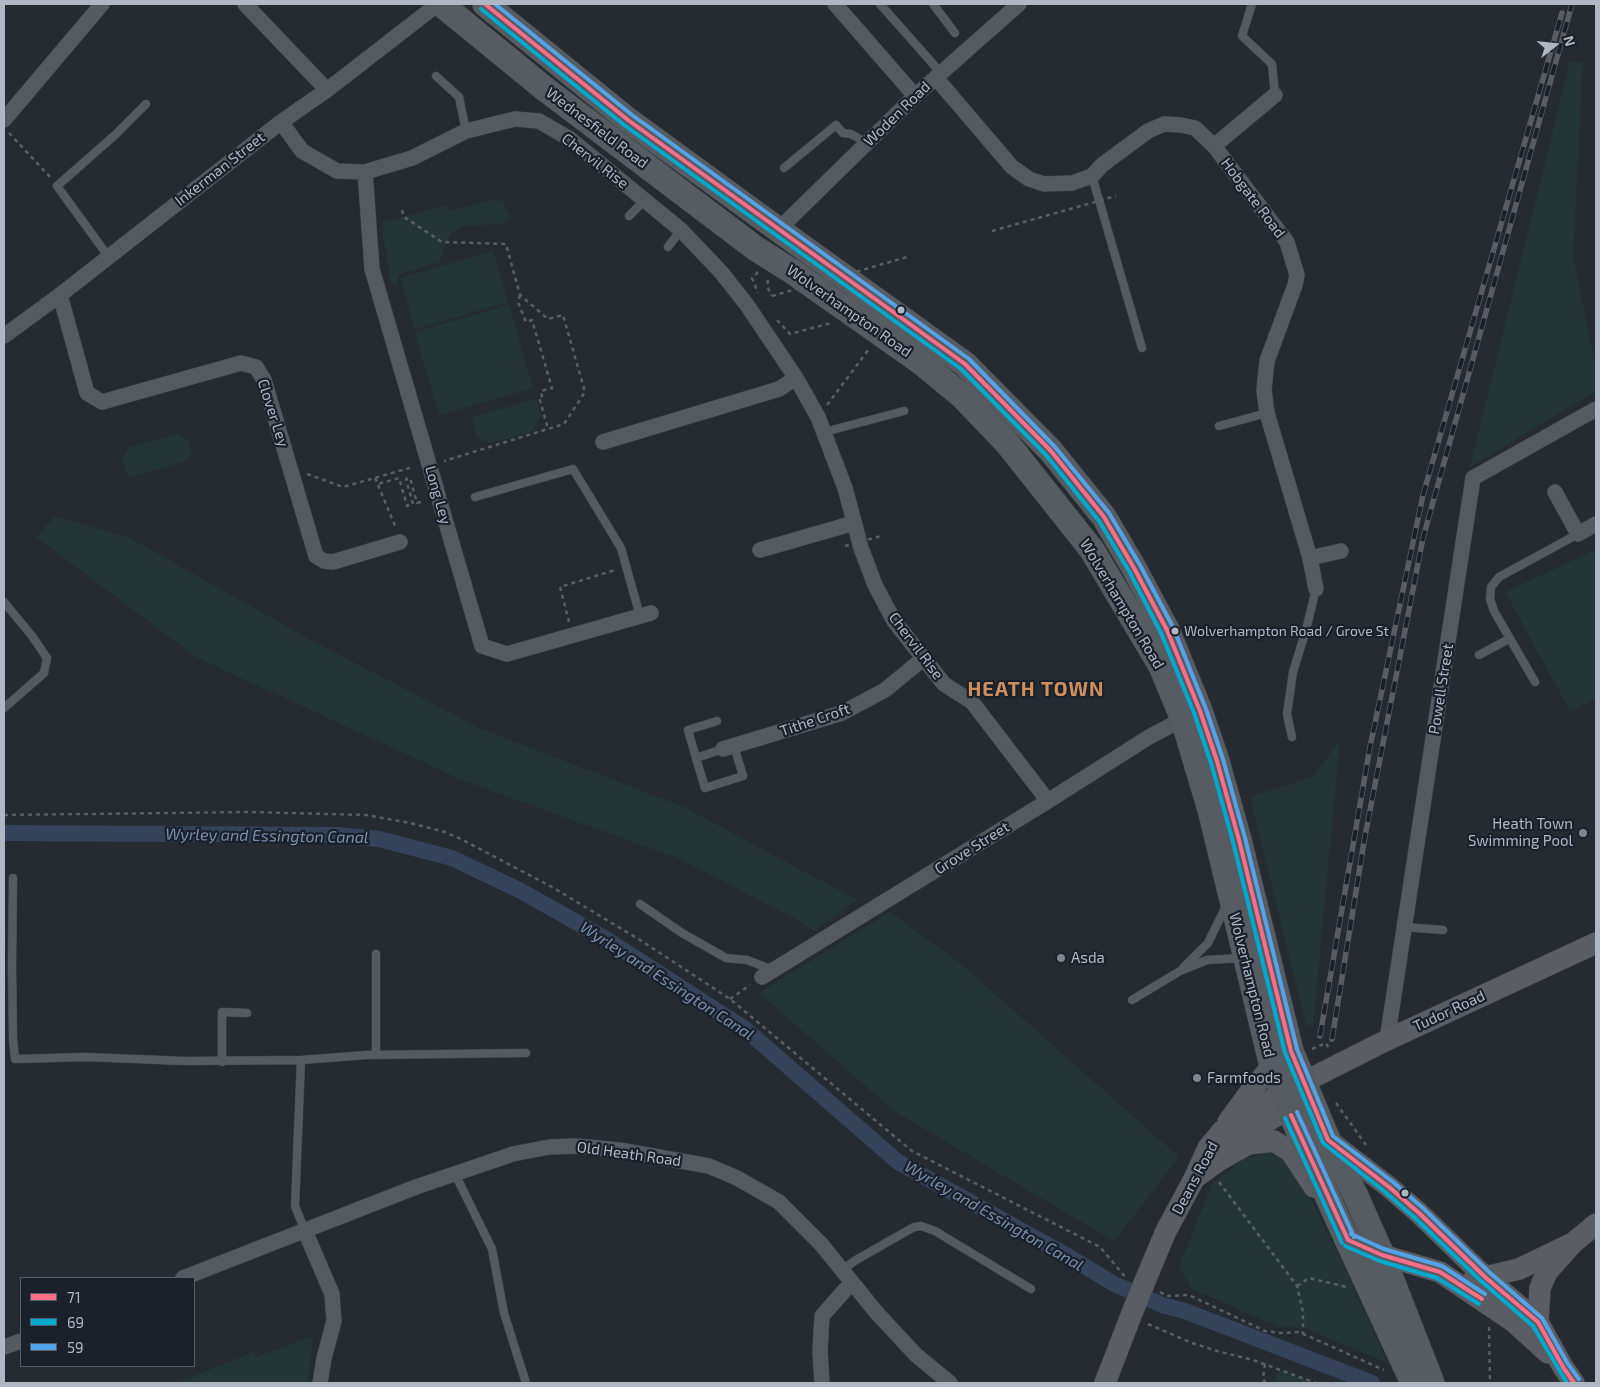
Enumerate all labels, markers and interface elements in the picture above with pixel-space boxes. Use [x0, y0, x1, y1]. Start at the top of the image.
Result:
north arrow [1530, 20, 1580, 70]
text: N [1560, 34, 1579, 48]
street label: Woden Road [860, 78, 934, 150]
street label: Wednesfield Road [542, 84, 652, 172]
street label: Inkerman Street [171, 128, 269, 210]
street label: Chervil Rise [558, 129, 632, 193]
street label: Hobgate Road [1217, 155, 1289, 241]
street label: Wolverhampton Road [783, 261, 915, 361]
unlabelled marker [896, 305, 906, 315]
street label: Clover Ley [254, 377, 292, 449]
street label: Long Ley [421, 464, 455, 526]
street label: Wolverhampton Road [1076, 536, 1168, 672]
street label: Chervil Rise [885, 609, 947, 683]
place label: Wolverhampton Road / Grove St [1184, 623, 1389, 639]
marker: Wolverhampton Road / Grove St [1170, 626, 1180, 636]
street label: Powell Street [1425, 642, 1457, 736]
district label: HEATH TOWN [966, 677, 1106, 701]
street label: Tithe Croft [778, 700, 852, 740]
place label: Heath Town Swimming Pool [1468, 815, 1573, 850]
street label: Grove Street [931, 818, 1013, 878]
water label: Wyrley and Essington Canal [165, 825, 369, 847]
marker: Heath Town Swimming Pool [1577, 827, 1589, 839]
street label: Wolverhampton Road [1225, 911, 1279, 1059]
water label: Wyrley and Essington Canal [577, 918, 757, 1044]
place label: Asda [1071, 949, 1105, 967]
marker: Asda [1055, 952, 1067, 964]
street label: Tudor Road [1410, 987, 1488, 1035]
place label: Farmfoods [1207, 1069, 1281, 1087]
marker: Farmfoods [1191, 1072, 1203, 1084]
street label: Old Heath Road [576, 1138, 682, 1170]
street label: Deans Road [1168, 1138, 1222, 1218]
water label: Wyrley and Essington Canal [901, 1157, 1087, 1275]
unlabelled marker [1400, 1188, 1410, 1198]
legend [20, 1277, 195, 1367]
text: 71 [67, 1288, 81, 1306]
text: 69 [67, 1313, 84, 1331]
text: 59 [67, 1338, 84, 1356]

